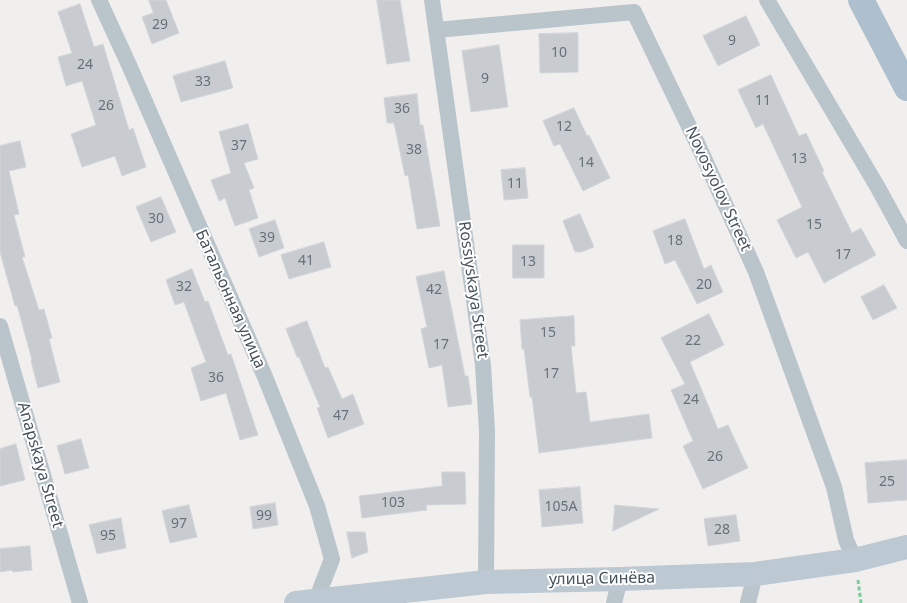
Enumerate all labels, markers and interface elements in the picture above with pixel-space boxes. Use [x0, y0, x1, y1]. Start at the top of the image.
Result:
house number: 29 [152, 17, 168, 33]
house number: 9 [728, 33, 736, 49]
house number: 10 [551, 45, 567, 61]
house number: 24 [77, 57, 93, 73]
house number: 9 [481, 71, 489, 87]
house number: 33 [195, 74, 211, 90]
house number: 11 [755, 93, 771, 109]
house number: 26 [98, 98, 114, 114]
house number: 36 [394, 101, 410, 117]
house number: 12 [556, 119, 572, 135]
street label: Novosyolov Street [681, 124, 755, 254]
house number: 37 [231, 138, 247, 154]
house number: 38 [406, 142, 422, 158]
house number: 13 [791, 151, 807, 167]
house number: 14 [578, 155, 594, 171]
house number: 11 [507, 176, 523, 192]
house number: 30 [148, 211, 164, 227]
house number: 15 [806, 217, 822, 233]
street label: Rossiyskaya Street [454, 220, 492, 360]
street label: Батальонная улица [191, 227, 269, 371]
house number: 39 [259, 230, 275, 246]
house number: 18 [667, 233, 683, 249]
house number: 17 [835, 247, 851, 263]
house number: 41 [298, 253, 314, 269]
house number: 13 [520, 254, 536, 270]
house number: 20 [696, 277, 712, 293]
house number: 32 [176, 279, 192, 295]
house number: 42 [426, 282, 442, 298]
house number: 15 [540, 325, 556, 341]
house number: 22 [685, 333, 701, 349]
house number: 17 [433, 337, 449, 353]
house number: 17 [543, 366, 559, 382]
house number: 36 [208, 370, 224, 386]
house number: 24 [683, 392, 699, 408]
street label: Anapskaya Street [13, 400, 67, 530]
house number: 47 [333, 408, 349, 424]
house number: 26 [707, 449, 723, 465]
house number: 25 [879, 474, 895, 490]
house number: 103 [381, 495, 405, 511]
house number: 105А [545, 499, 577, 515]
house number: 99 [256, 508, 272, 524]
house number: 97 [171, 516, 187, 532]
house number: 28 [714, 522, 730, 538]
house number: 95 [100, 528, 116, 544]
street label: улица Синёва [549, 568, 655, 590]

